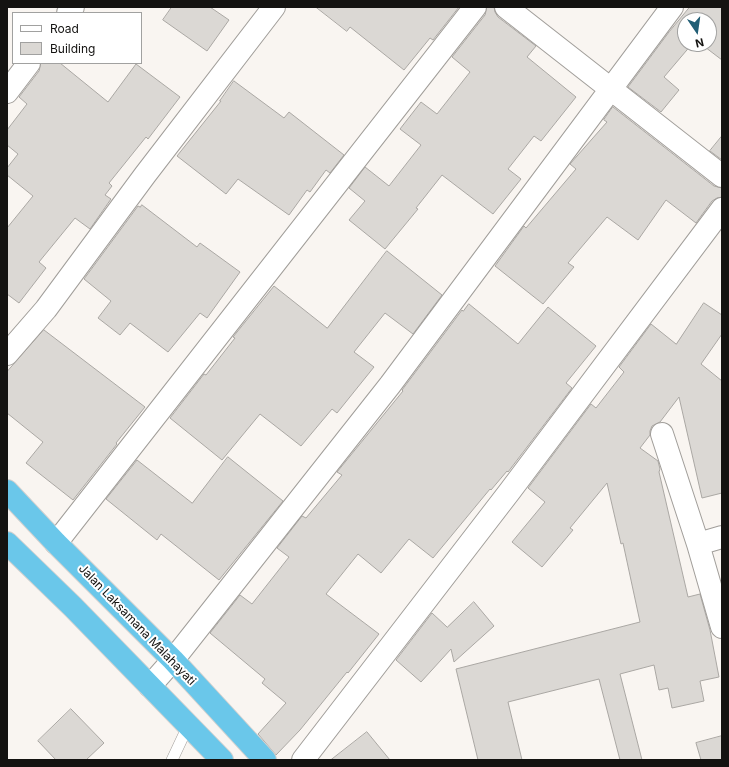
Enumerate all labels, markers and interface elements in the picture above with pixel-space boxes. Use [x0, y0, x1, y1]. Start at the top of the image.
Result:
legend [12, 12, 142, 64]
north arrow [677, 12, 717, 52]
text: Road [50, 21, 79, 36]
text: N [694, 35, 705, 50]
text: Building [50, 41, 95, 56]
street label: Jalan Laksamana Malahayati [75, 562, 199, 688]

